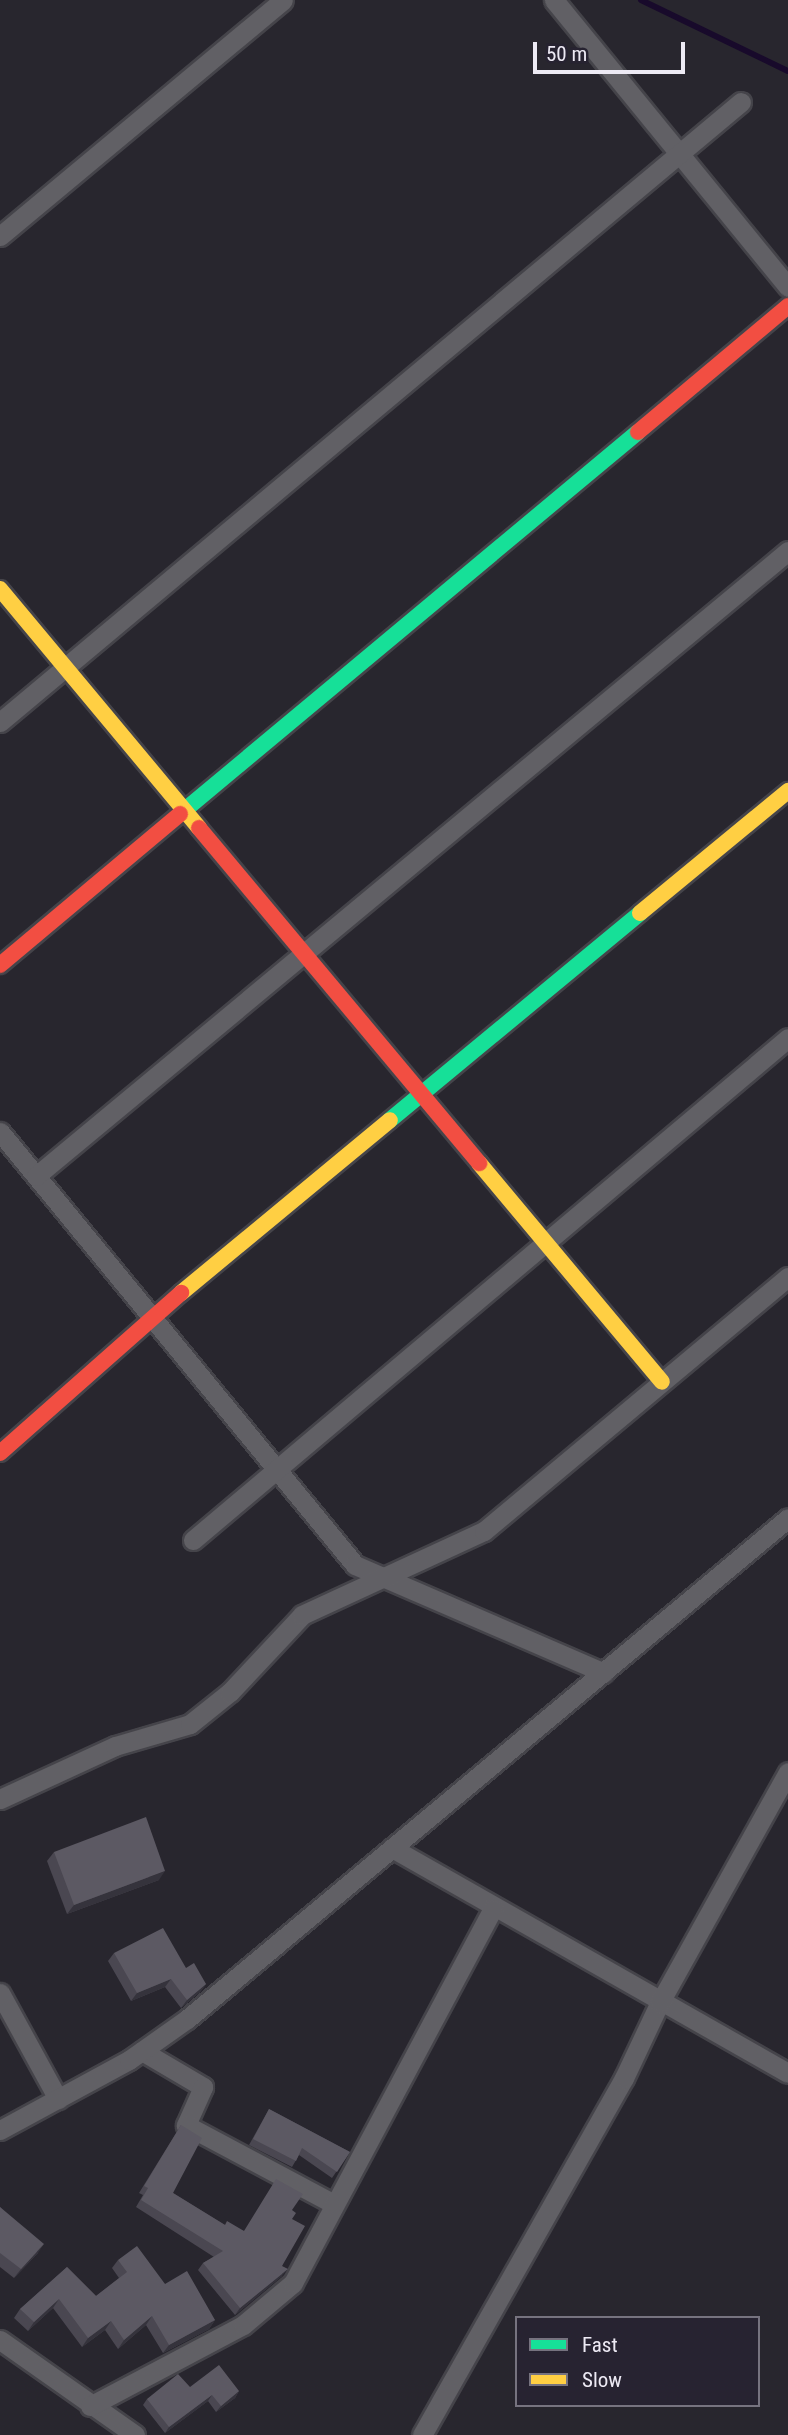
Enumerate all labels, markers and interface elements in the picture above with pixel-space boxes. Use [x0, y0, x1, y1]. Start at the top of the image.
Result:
scale bar [536, 28, 688, 72]
text: 50 m [546, 42, 587, 66]
legend [515, 2316, 760, 2407]
text: Fast [582, 2333, 618, 2357]
text: Slow [582, 2368, 622, 2392]

